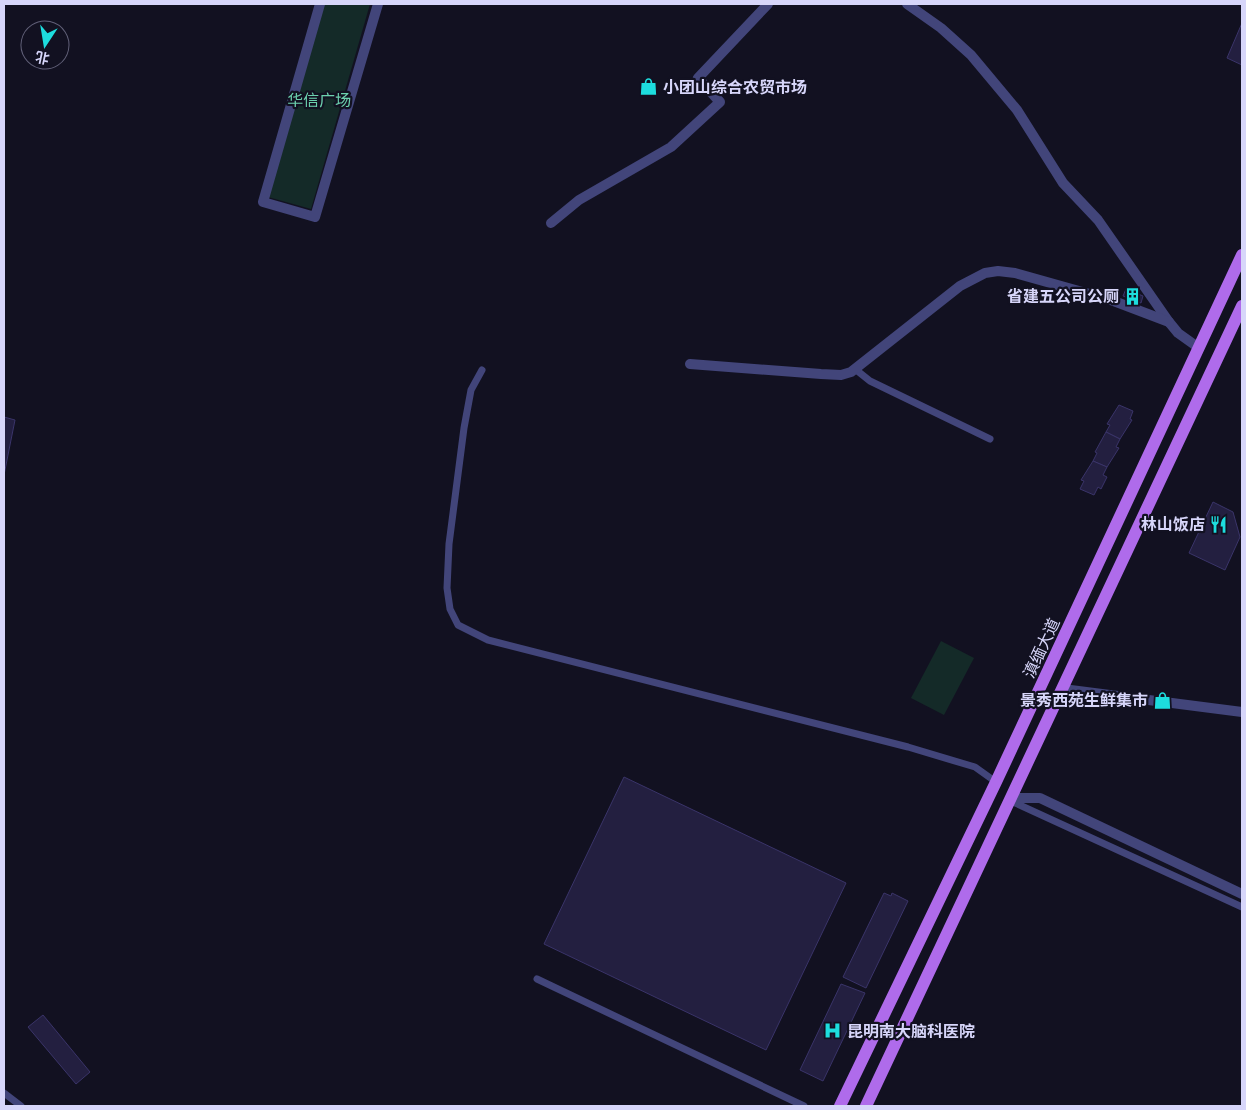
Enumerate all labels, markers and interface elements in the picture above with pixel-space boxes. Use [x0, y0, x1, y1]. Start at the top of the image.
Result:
north arrow [20, 20, 70, 70]
text: 北 [33, 47, 51, 69]
place label: 小团山综合农贸市场 [663, 76, 807, 98]
shop icon: 小团山综合农贸市场 [639, 77, 659, 97]
park label: 华信广场 [287, 89, 351, 111]
place label: 省建五公司公厕 [1007, 285, 1119, 307]
building icon: 省建五公司公厕 [1123, 286, 1143, 306]
place label: 林山饭店 [1141, 513, 1205, 535]
restaurant icon: 林山饭店 [1209, 514, 1229, 534]
street label: 滇缅大道 [1018, 614, 1064, 682]
place label: 景秀西苑生鲜集市 [1020, 689, 1148, 711]
shop icon: 景秀西苑生鲜集市 [1152, 690, 1172, 710]
place label: 昆明南大脑科医院 [847, 1020, 975, 1042]
hospital icon: 昆明南大脑科医院 [823, 1021, 843, 1041]

